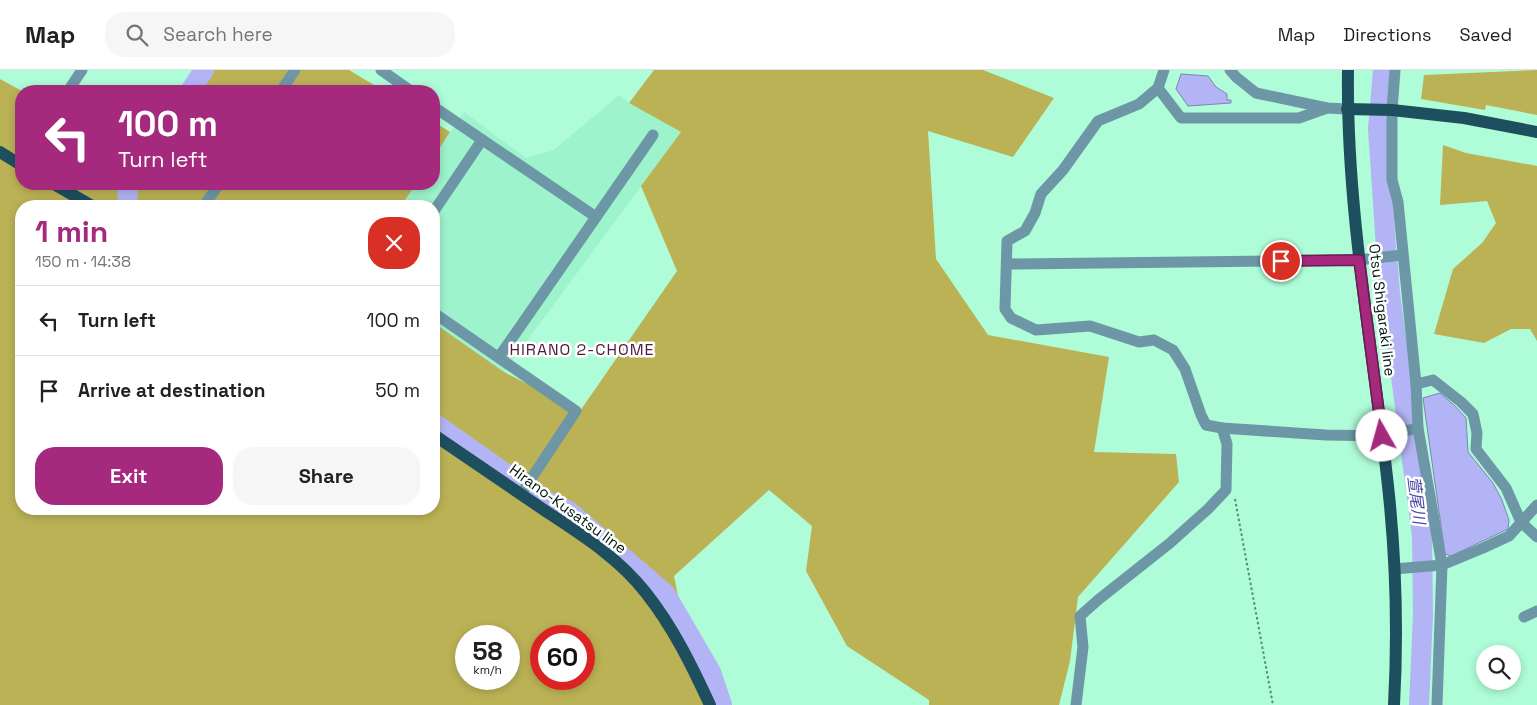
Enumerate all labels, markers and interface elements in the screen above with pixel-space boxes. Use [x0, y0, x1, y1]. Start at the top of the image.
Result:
search box [105, 12, 455, 57]
text: Map [25, 19, 75, 50]
icon: search [123, 21, 151, 49]
text: Search here [163, 22, 273, 47]
text: Map [1278, 23, 1315, 46]
text: Directions [1343, 23, 1432, 46]
text: Saved [1460, 23, 1512, 46]
text: 100 m [118, 102, 218, 146]
icon: left [35, 105, 100, 170]
text: Turn left [118, 145, 208, 173]
text: 1 min [35, 212, 108, 251]
button: close [368, 217, 420, 269]
pin [1260, 240, 1302, 282]
street label: Otsu Shigaraki line [1365, 243, 1400, 377]
icon: arrive [1267, 247, 1295, 275]
text: 150 m · 14:38 [35, 251, 131, 272]
icon: left [35, 307, 63, 335]
text: Turn left [78, 308, 156, 333]
text: 100 m [366, 308, 420, 333]
district label: HIRANO 2-CHOME [509, 339, 655, 360]
icon: arrive [35, 377, 63, 405]
text: Arrive at destination [78, 378, 266, 403]
text: 50 m [375, 378, 420, 403]
position arrow [1355, 409, 1407, 461]
button: Exit [35, 447, 223, 505]
button: Share [233, 447, 420, 505]
street label: Hirano-Kusatsu line [506, 460, 631, 558]
water label: 萱尾川 [1403, 475, 1430, 527]
speed limit sign: 60 [530, 625, 595, 690]
text: 58 [472, 635, 503, 667]
map controls [1476, 645, 1521, 690]
button: search [1476, 645, 1521, 690]
text: km/h [473, 662, 502, 678]

